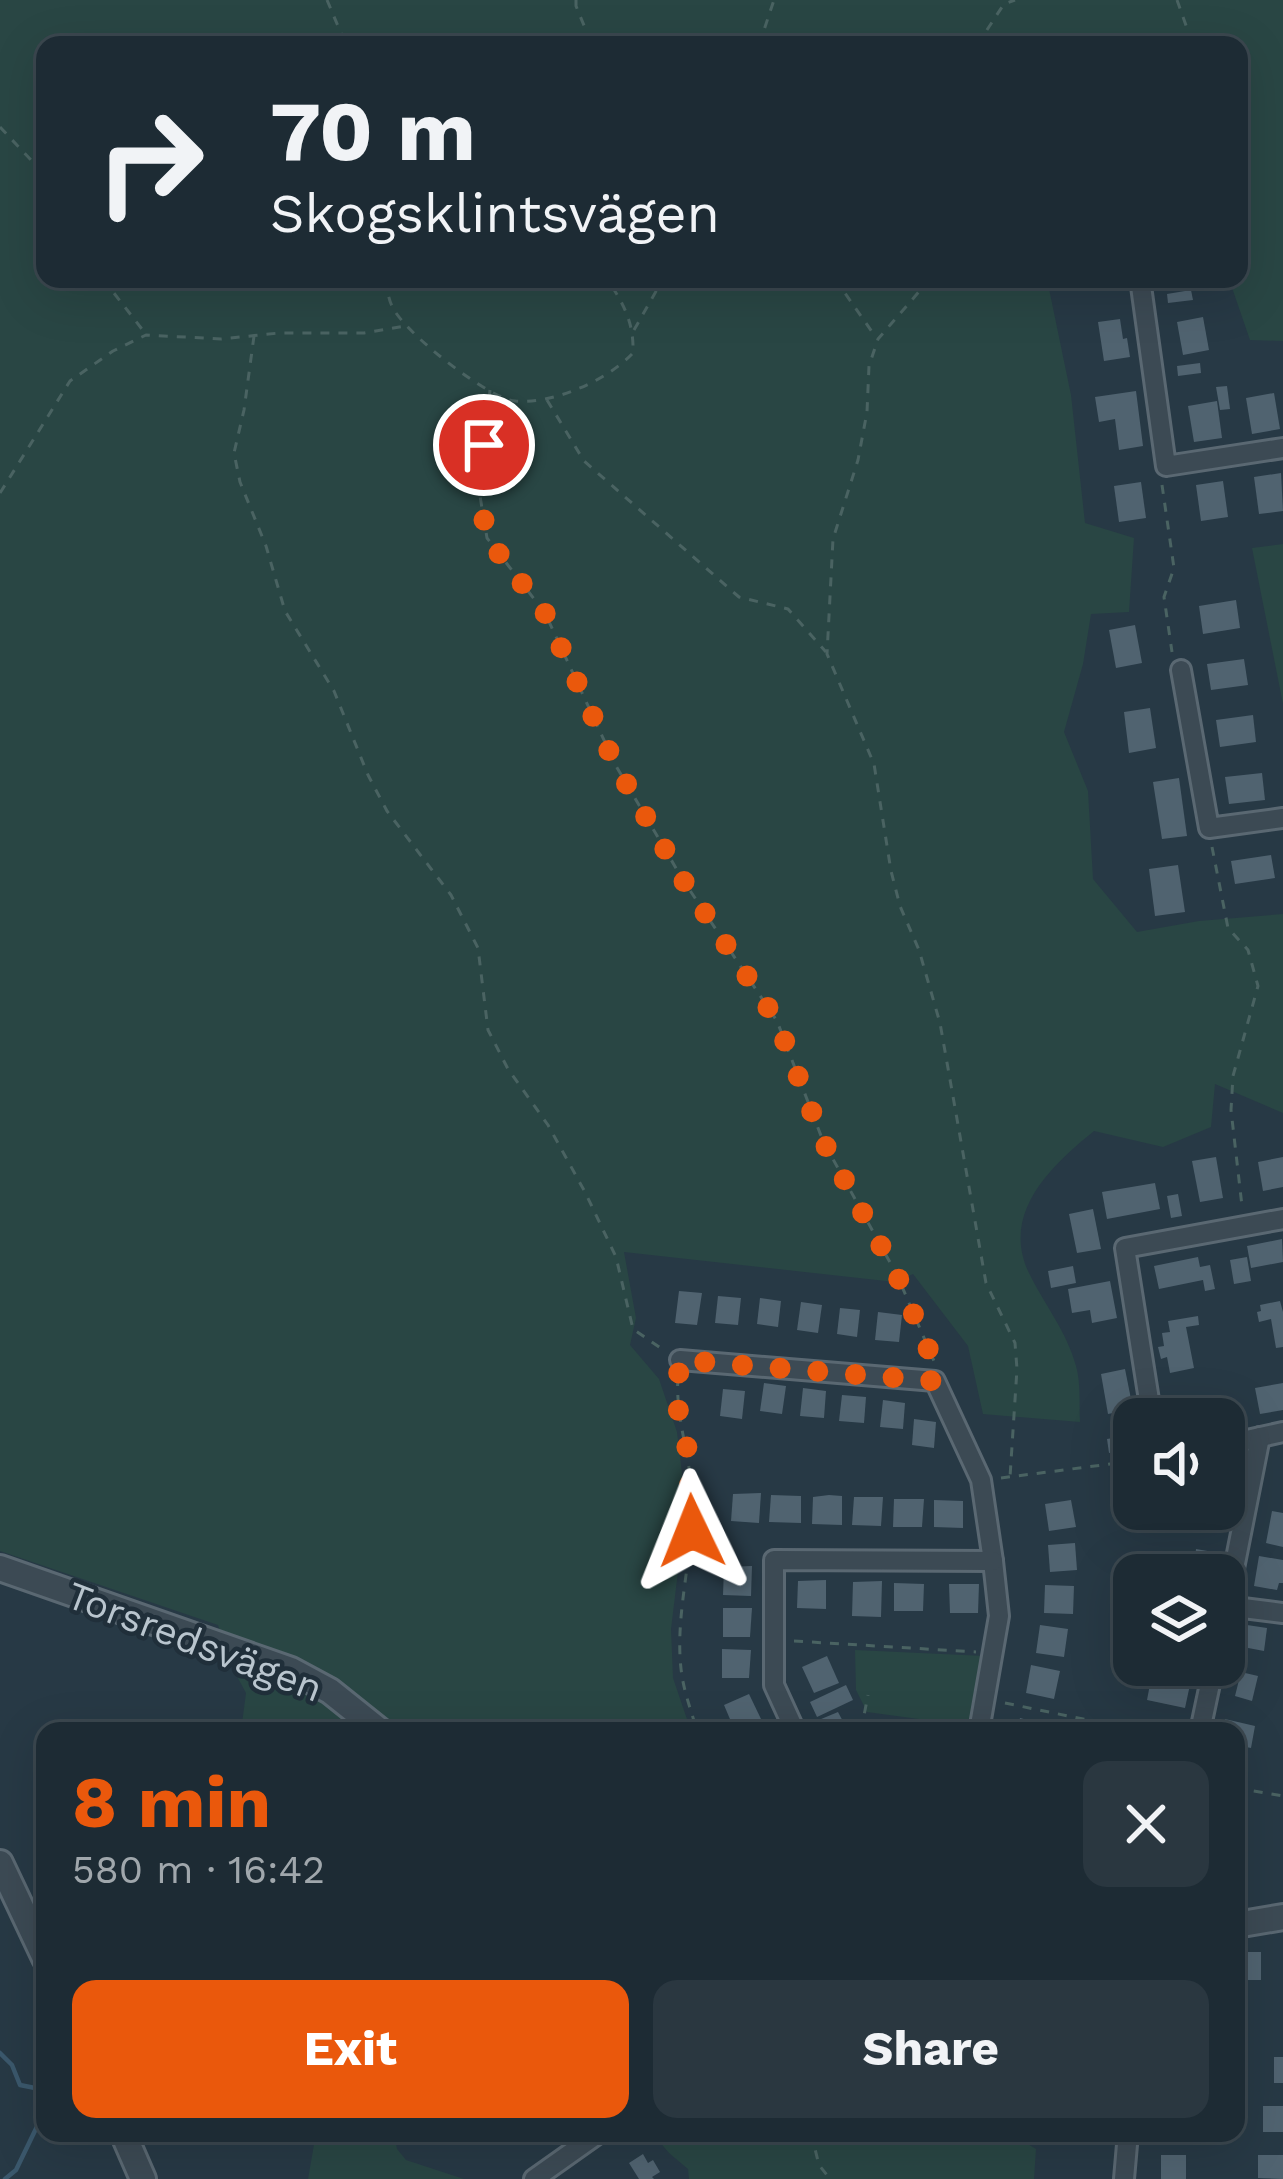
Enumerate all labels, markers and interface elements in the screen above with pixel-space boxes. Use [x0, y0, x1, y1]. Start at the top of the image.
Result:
text: 70 m [270, 82, 476, 180]
icon: right [72, 84, 228, 240]
text: Skogsklintsvägen [270, 182, 720, 245]
pin [433, 394, 535, 496]
icon: arrive [451, 412, 517, 478]
map controls [1113, 1398, 1245, 1686]
button: sound [1113, 1398, 1245, 1530]
position arrow [629, 1468, 755, 1594]
button: layers [1113, 1554, 1245, 1686]
street label: Torsredsvägen [61, 1572, 329, 1711]
text: 8 min [72, 1760, 271, 1844]
button: close [1083, 1761, 1209, 1887]
text: 580 m · 16:42 [72, 1847, 325, 1892]
button: Exit [72, 1980, 629, 2118]
button: Share [653, 1980, 1209, 2118]

